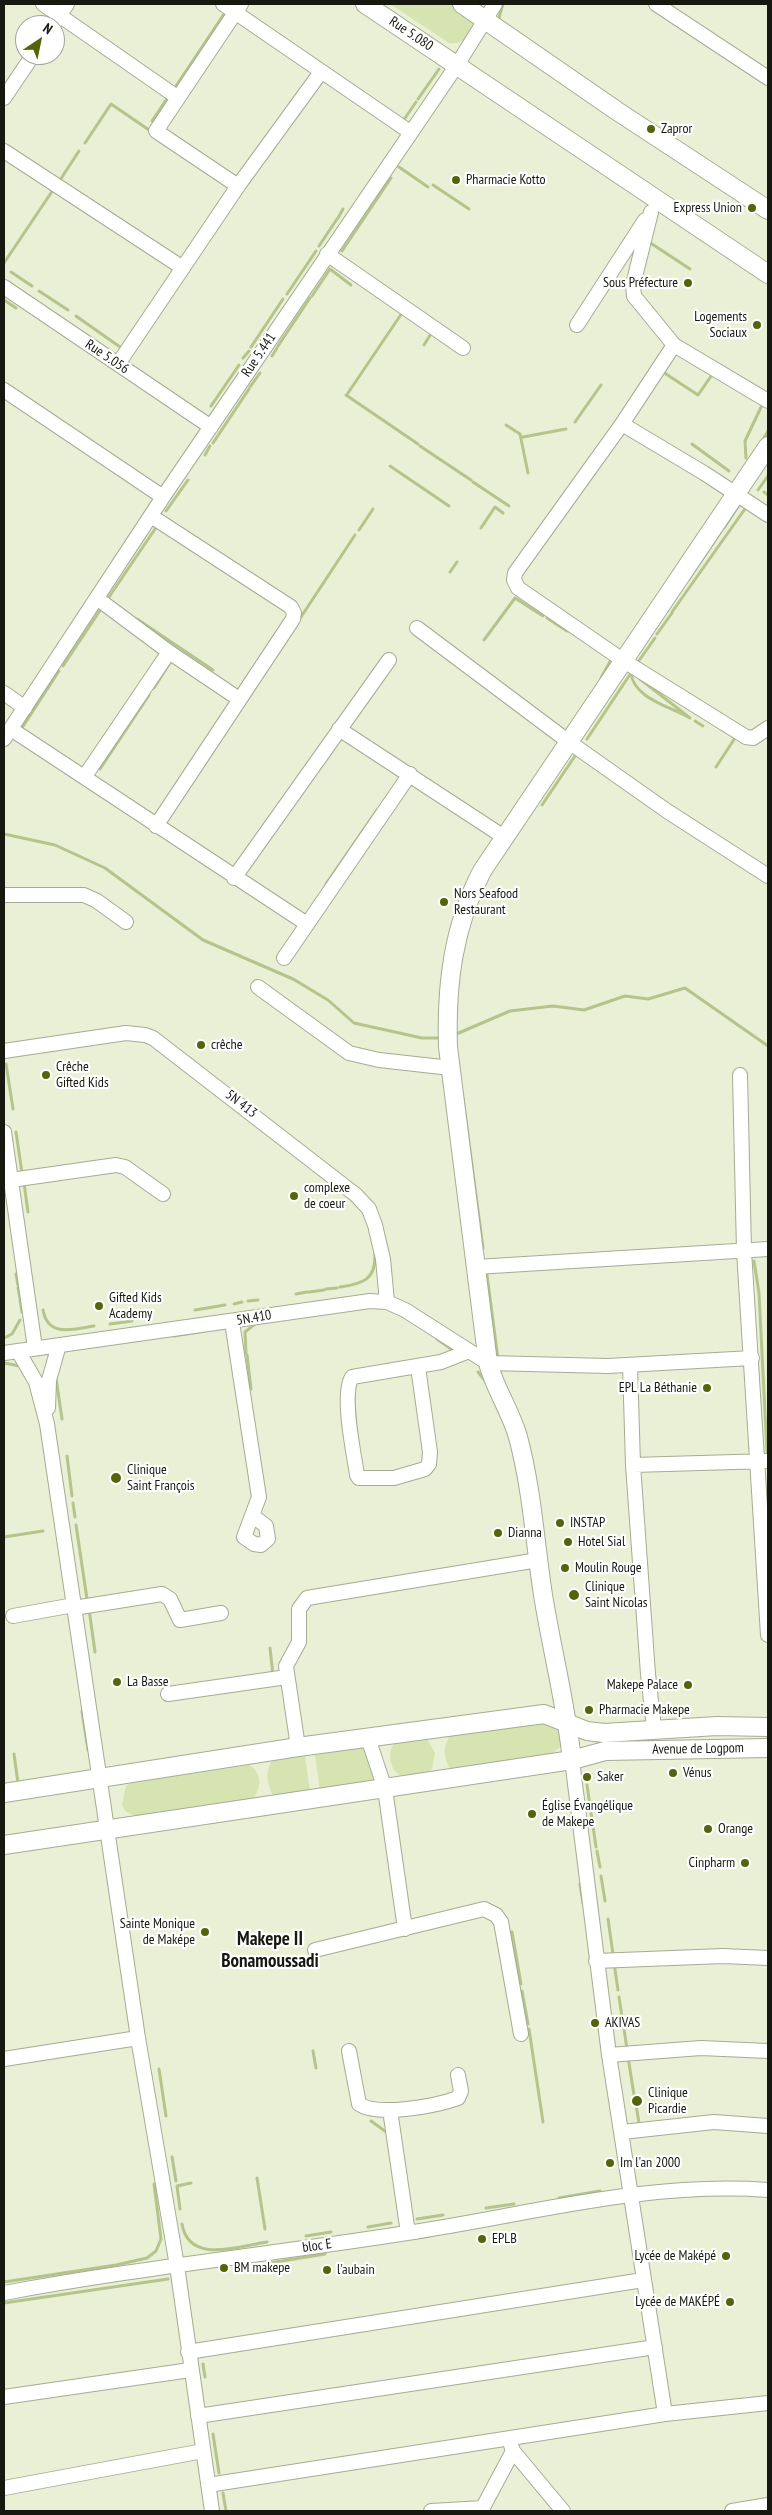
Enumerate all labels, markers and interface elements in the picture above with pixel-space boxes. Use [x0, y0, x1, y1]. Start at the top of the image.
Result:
street label: Rue 5.080 [386, 13, 436, 55]
north arrow [15, 15, 65, 65]
text: N [40, 19, 56, 38]
place label: Zapror [661, 121, 692, 137]
marker: Zapror [645, 123, 657, 135]
place label: Pharmacie Kotto [466, 172, 545, 188]
marker: Pharmacie Kotto [450, 174, 462, 186]
place label: Express Union [673, 200, 742, 216]
marker: Express Union [746, 202, 758, 214]
place label: Sous Préfecture [603, 275, 678, 291]
marker: Sous Préfecture [682, 277, 694, 289]
place label: Logements Sociaux [694, 309, 747, 342]
marker: Logements Sociaux [751, 319, 763, 331]
street label: Rue 5.441 [238, 330, 280, 380]
street label: Rue 5.056 [82, 336, 132, 378]
place label: Nors Seafood Restaurant [454, 886, 518, 919]
marker: Nors Seafood Restaurant [438, 896, 450, 908]
place label: crêche [211, 1037, 242, 1053]
marker: crêche [195, 1039, 207, 1051]
place label: Crêche Gifted Kids [56, 1059, 109, 1092]
marker: Crêche Gifted Kids [40, 1069, 52, 1081]
street label: 5N 413 [222, 1086, 260, 1122]
place label: complexe de coeur [304, 1180, 350, 1212]
marker: complexe de coeur [288, 1190, 300, 1202]
place label: Gifted Kids Academy [109, 1290, 162, 1322]
marker: Gifted Kids Academy [93, 1300, 105, 1312]
street label: 5N.410 [235, 1307, 273, 1329]
place label: EPL La Béthanie [619, 1380, 697, 1396]
marker: EPL La Béthanie [701, 1382, 713, 1394]
place label: Clinique Saint François [127, 1462, 195, 1494]
marker: Clinique Saint François [109, 1471, 123, 1485]
place label: INSTAP [570, 1515, 605, 1531]
marker: INSTAP [554, 1517, 566, 1529]
place label: Dianna [508, 1525, 542, 1541]
marker: Dianna [492, 1527, 504, 1539]
place label: Hotel Sial [578, 1534, 625, 1550]
marker: Hotel Sial [562, 1536, 574, 1548]
place label: Moulin Rouge [575, 1560, 642, 1576]
marker: Moulin Rouge [559, 1562, 571, 1574]
place label: Clinique Saint Nicolas [585, 1579, 648, 1611]
marker: Clinique Saint Nicolas [567, 1588, 581, 1602]
place label: La Basse [127, 1674, 169, 1690]
marker: La Basse [111, 1676, 123, 1688]
place label: Makepe Palace [607, 1677, 678, 1693]
marker: Makepe Palace [682, 1679, 694, 1691]
place label: Pharmacie Makepe [599, 1702, 690, 1718]
marker: Pharmacie Makepe [583, 1704, 595, 1716]
street label: Avenue de Logpom [652, 1740, 744, 1758]
place label: Vénus [683, 1765, 712, 1781]
marker: Vénus [667, 1767, 679, 1779]
place label: Saker [597, 1769, 624, 1785]
marker: Saker [581, 1771, 593, 1783]
place label: Église Évangélique de Makepe [542, 1798, 633, 1830]
marker: Église Évangélique de Makepe [526, 1808, 538, 1820]
place label: Orange [718, 1821, 753, 1837]
marker: Orange [702, 1823, 714, 1835]
place label: Cinpharm [689, 1855, 735, 1871]
marker: Cinpharm [739, 1857, 751, 1869]
place label: Sainte Monique de Maképe [120, 1916, 195, 1948]
marker: Sainte Monique de Maképe [199, 1926, 211, 1938]
district label: Makepe II Bonamoussadi [221, 1929, 319, 1973]
place label: AKIVAS [605, 2015, 640, 2031]
marker: AKIVAS [589, 2017, 601, 2029]
place label: Clinique Picardie [648, 2085, 688, 2118]
marker: Clinique Picardie [630, 2094, 644, 2108]
place label: Im l'an 2000 [620, 2155, 680, 2171]
marker: Im l'an 2000 [604, 2157, 616, 2169]
place label: EPLB [492, 2231, 517, 2247]
marker: EPLB [476, 2233, 488, 2245]
street label: bloc E [301, 2236, 333, 2256]
place label: Lycée de Maképé [635, 2248, 716, 2264]
marker: Lycée de Maképé [720, 2250, 732, 2262]
place label: BM makepe [234, 2260, 290, 2276]
marker: BM makepe [218, 2262, 230, 2274]
place label: l'aubain [337, 2262, 375, 2278]
marker: l'aubain [321, 2264, 333, 2276]
place label: Lycée de MAKÉPÉ [635, 2294, 720, 2310]
marker: Lycée de MAKÉPÉ [724, 2296, 736, 2308]

